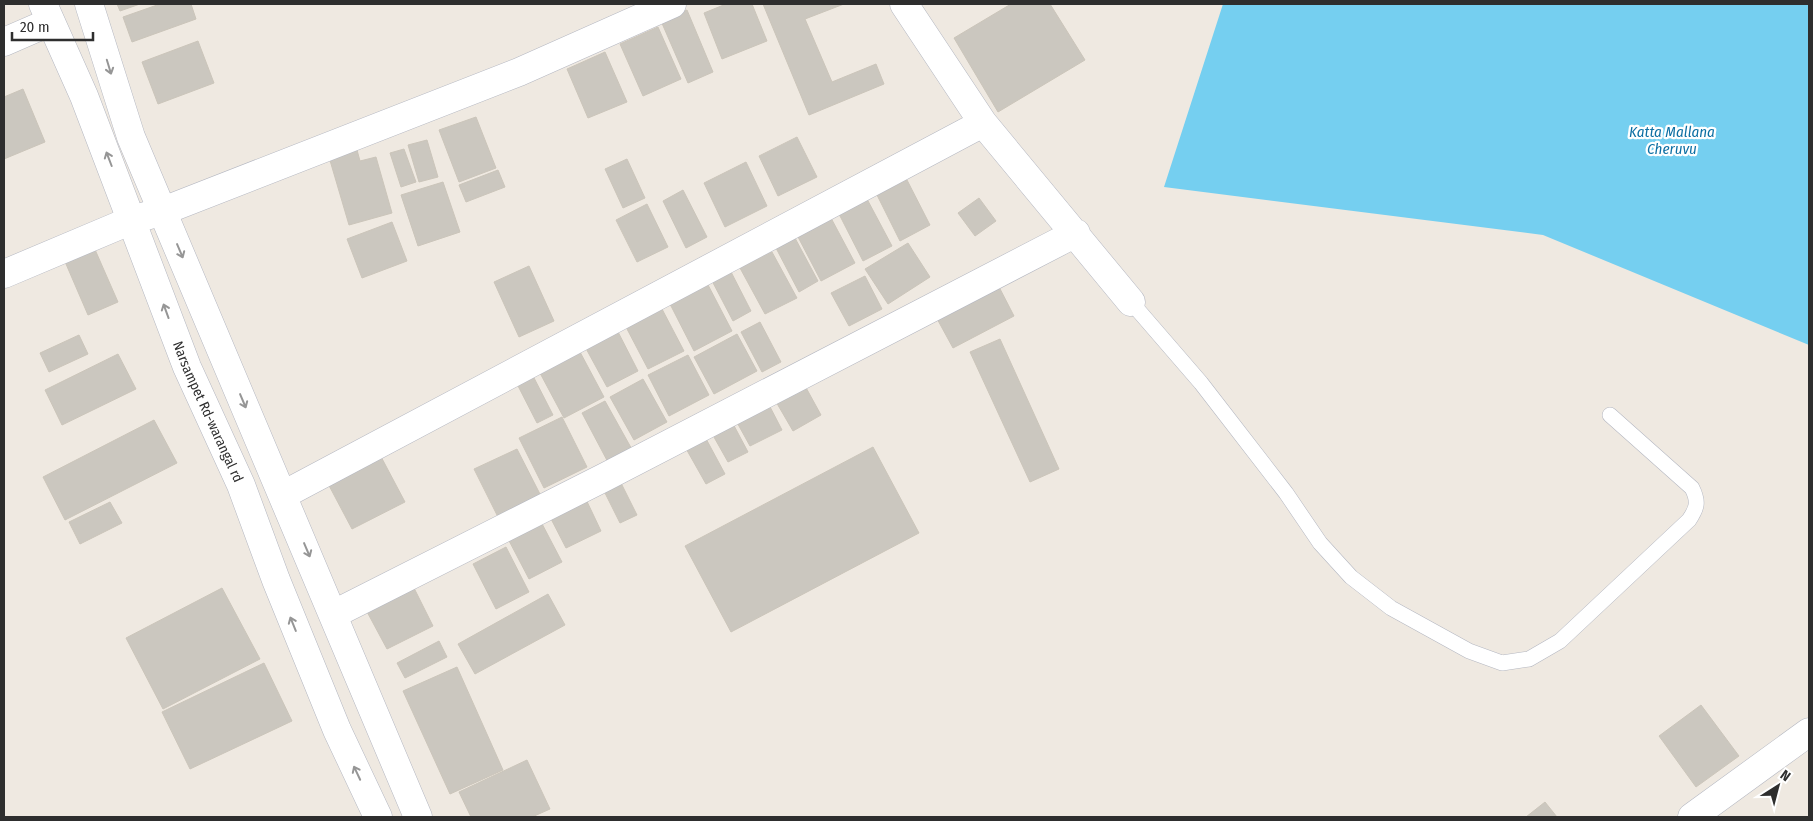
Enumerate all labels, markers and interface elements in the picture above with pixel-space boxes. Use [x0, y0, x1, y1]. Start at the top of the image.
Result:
scale bar [12, 10, 94, 42]
text: 20 m [20, 18, 50, 36]
one-way arrow [105, 59, 115, 75]
water label: Katta Mallana Cheruvu [1629, 123, 1715, 158]
one-way arrow [103, 152, 113, 167]
one-way arrow [176, 243, 186, 258]
one-way arrow [161, 304, 170, 319]
street label: Narsampet Rd-warangal rd [169, 339, 247, 485]
one-way arrow [239, 393, 249, 408]
one-way arrow [302, 542, 312, 557]
one-way arrow [288, 616, 297, 631]
north arrow [1753, 761, 1803, 811]
one-way arrow [352, 766, 361, 781]
text: N [1777, 767, 1794, 785]

